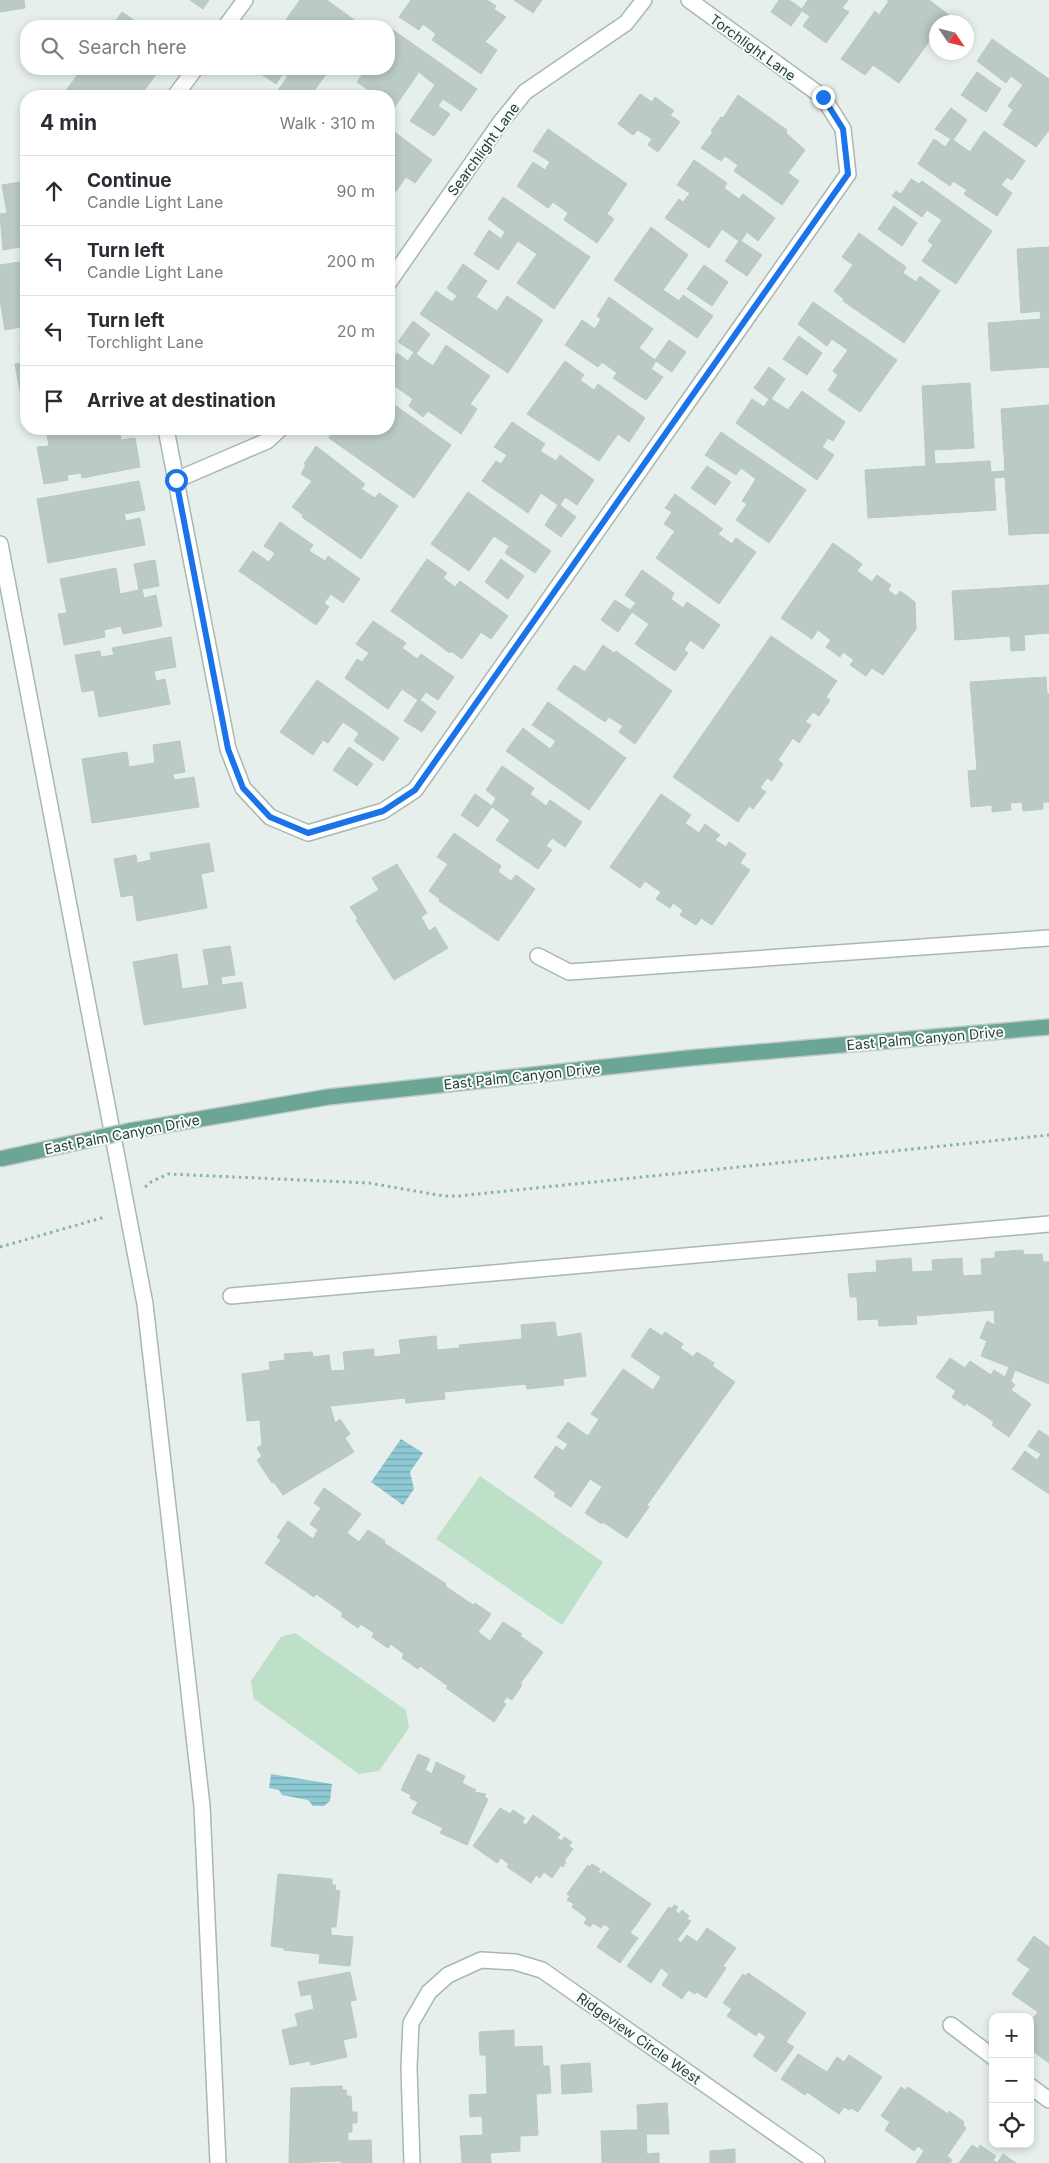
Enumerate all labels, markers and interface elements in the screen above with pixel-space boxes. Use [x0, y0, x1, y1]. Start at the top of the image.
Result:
street label: Torchlight Lane [707, 10, 799, 84]
north arrow [929, 15, 974, 60]
search box [20, 20, 395, 75]
icon: search [38, 34, 66, 62]
text: Search here [78, 36, 187, 59]
route end [812, 86, 835, 109]
street label: Searchlight Lane [444, 99, 522, 199]
text: 4 min [40, 110, 97, 135]
text: Walk · 310 m [280, 113, 375, 133]
text: Continue [87, 169, 172, 192]
icon: ahead [40, 177, 68, 205]
text: 90 m [336, 181, 375, 201]
text: Candle Light Lane [87, 192, 223, 212]
text: Turn left [87, 239, 165, 262]
icon: left [40, 247, 68, 275]
text: 200 m [327, 251, 375, 271]
text: Candle Light Lane [87, 262, 223, 282]
text: Turn left [87, 309, 165, 332]
icon: left [40, 317, 68, 345]
text: 20 m [337, 321, 375, 341]
text: Torchlight Lane [87, 332, 204, 352]
icon: arrive [40, 387, 68, 415]
text: Arrive at destination [87, 389, 276, 412]
route start [165, 469, 188, 492]
street label: East Palm Canyon Drive [846, 1023, 1004, 1053]
street label: East Palm Canyon Drive [443, 1059, 601, 1093]
street label: East Palm Canyon Drive [43, 1111, 201, 1157]
street label: Ridgeview Circle West [574, 1989, 705, 2087]
map controls [989, 2013, 1034, 2148]
button: + [989, 2013, 1034, 2058]
button: − [989, 2058, 1034, 2103]
button: locate [989, 2103, 1034, 2148]

